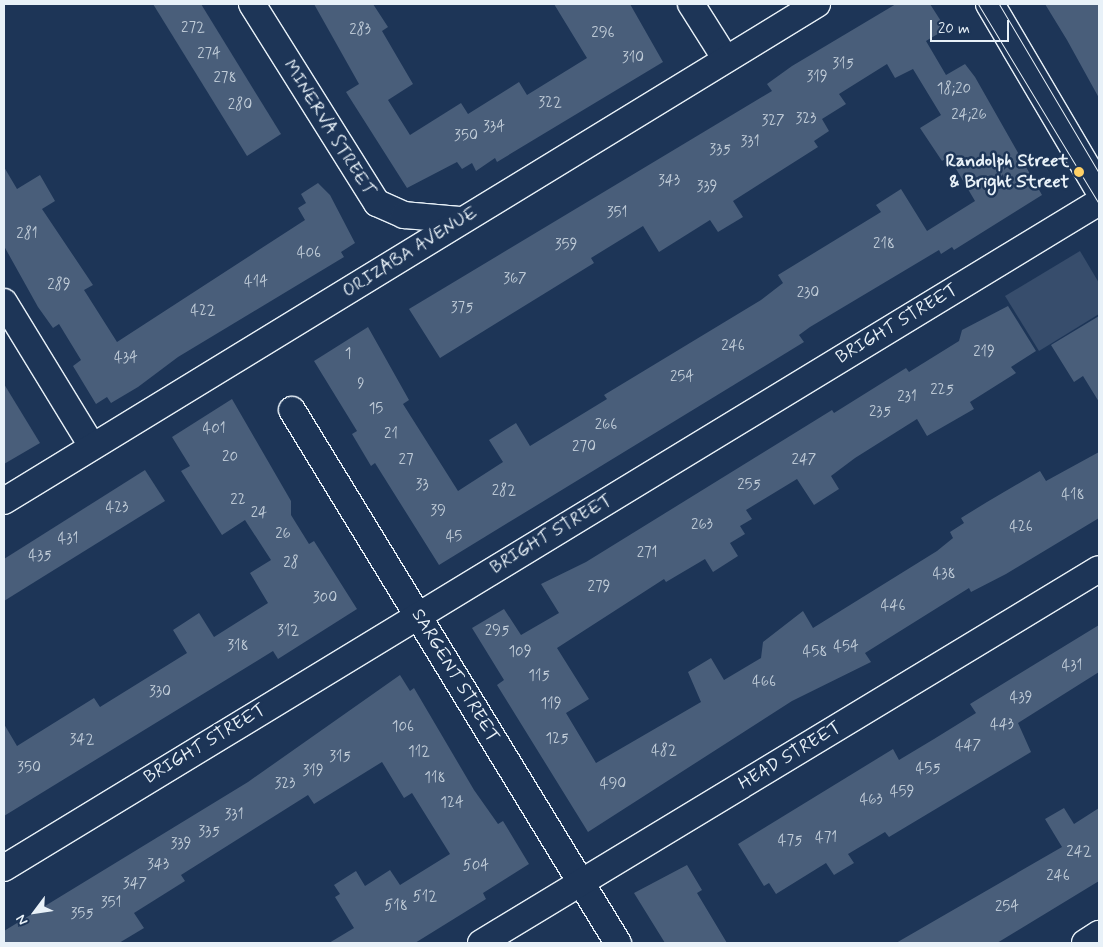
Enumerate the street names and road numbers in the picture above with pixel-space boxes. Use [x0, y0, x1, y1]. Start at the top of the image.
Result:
street label: MINERVA STREET [278, 56, 380, 200]
street label: ORIZABA AVENUE [339, 202, 481, 302]
street label: BRIGHT STREET [831, 279, 963, 369]
street label: BRIGHT STREET [485, 489, 617, 579]
street label: SARGENT STREET [406, 604, 504, 748]
street label: BRIGHT STREET [139, 699, 271, 789]
street label: HEAD STREET [734, 716, 846, 796]

